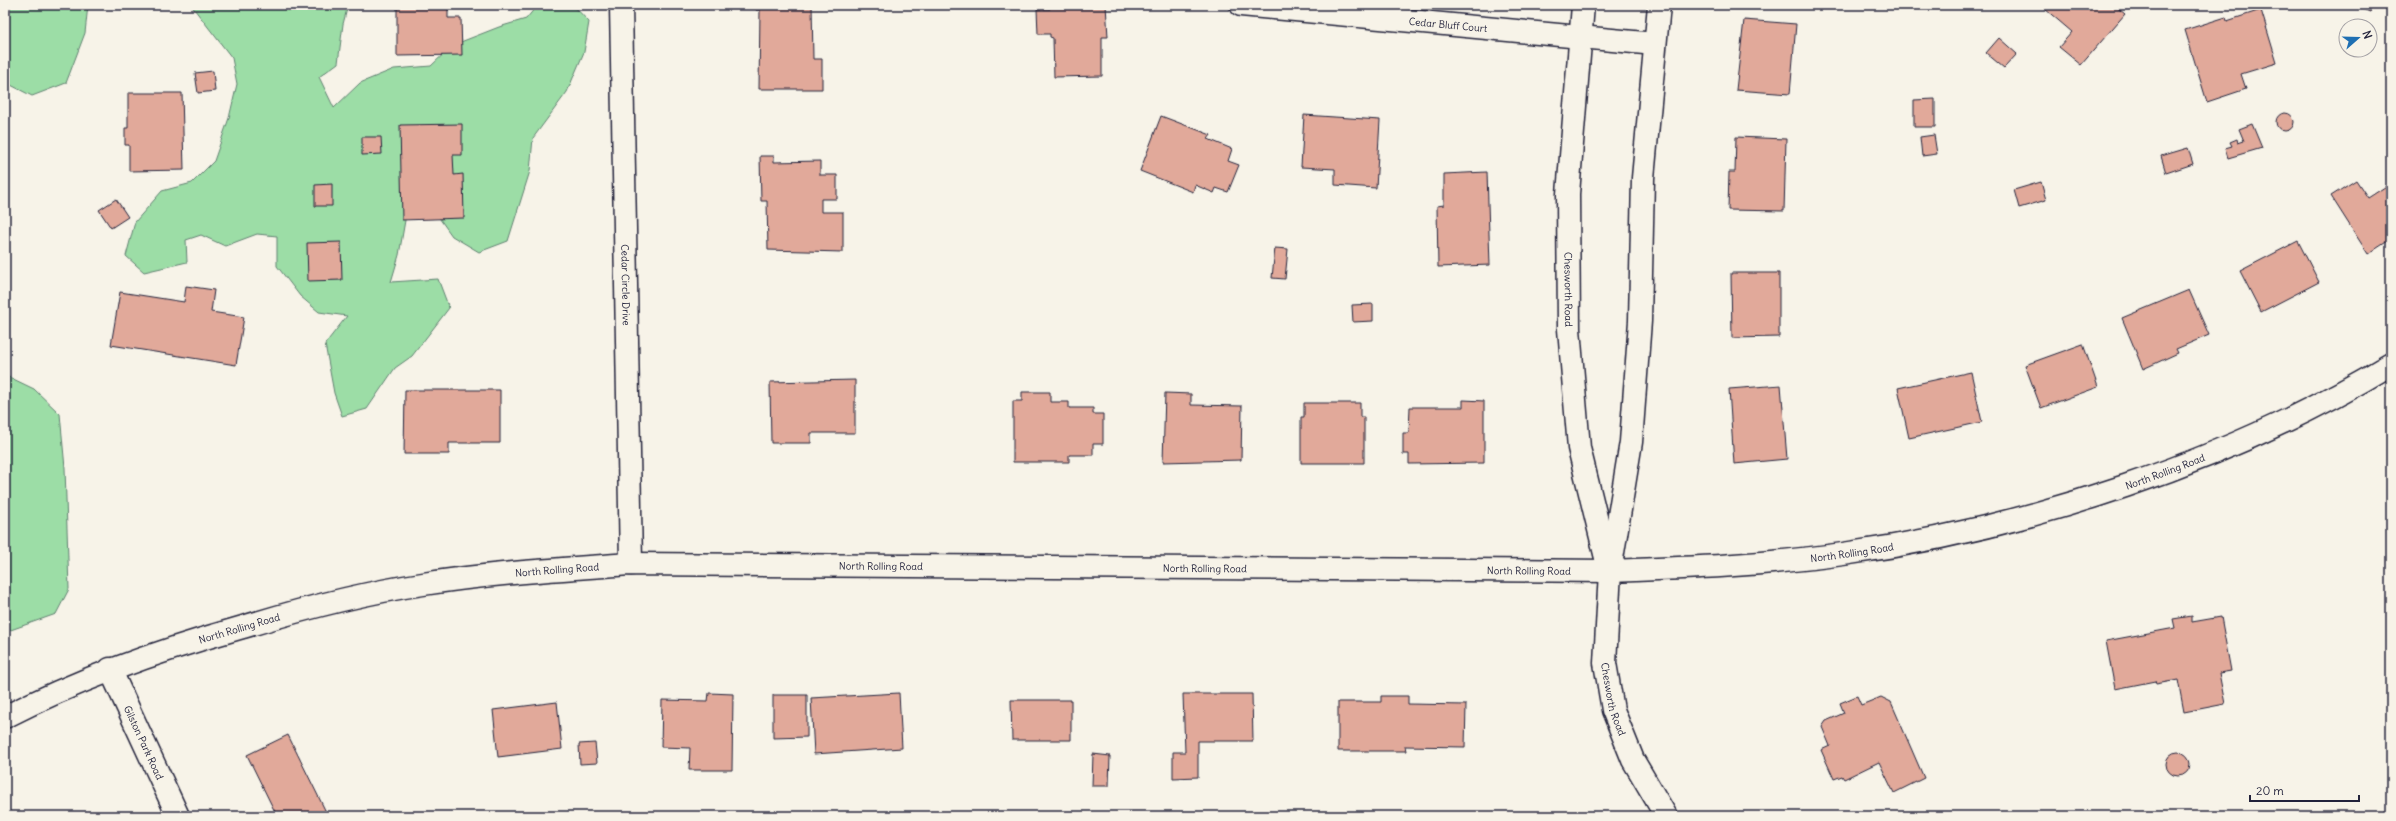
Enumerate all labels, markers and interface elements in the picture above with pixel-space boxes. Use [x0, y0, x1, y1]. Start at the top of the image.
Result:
street label: Cedar Bluff Court [1408, 14, 1489, 35]
north arrow [2338, 18, 2378, 58]
text: N [2360, 29, 2375, 41]
street label: Cedar Circle Drive [619, 244, 633, 326]
street label: Chesworth Road [1562, 252, 1575, 327]
street label: North Rolling Road [2123, 450, 2207, 492]
street label: North Rolling Road [1810, 540, 1895, 565]
street label: North Rolling Road [839, 559, 923, 573]
street label: North Rolling Road [515, 560, 600, 579]
street label: North Rolling Road [1163, 561, 1247, 575]
street label: North Rolling Road [1487, 564, 1571, 577]
street label: North Rolling Road [197, 610, 281, 646]
street label: Chesworth Road [1599, 662, 1629, 737]
street label: Gilston Park Road [121, 703, 167, 782]
scale bar [2250, 777, 2359, 803]
text: 20 m [2256, 783, 2284, 798]

